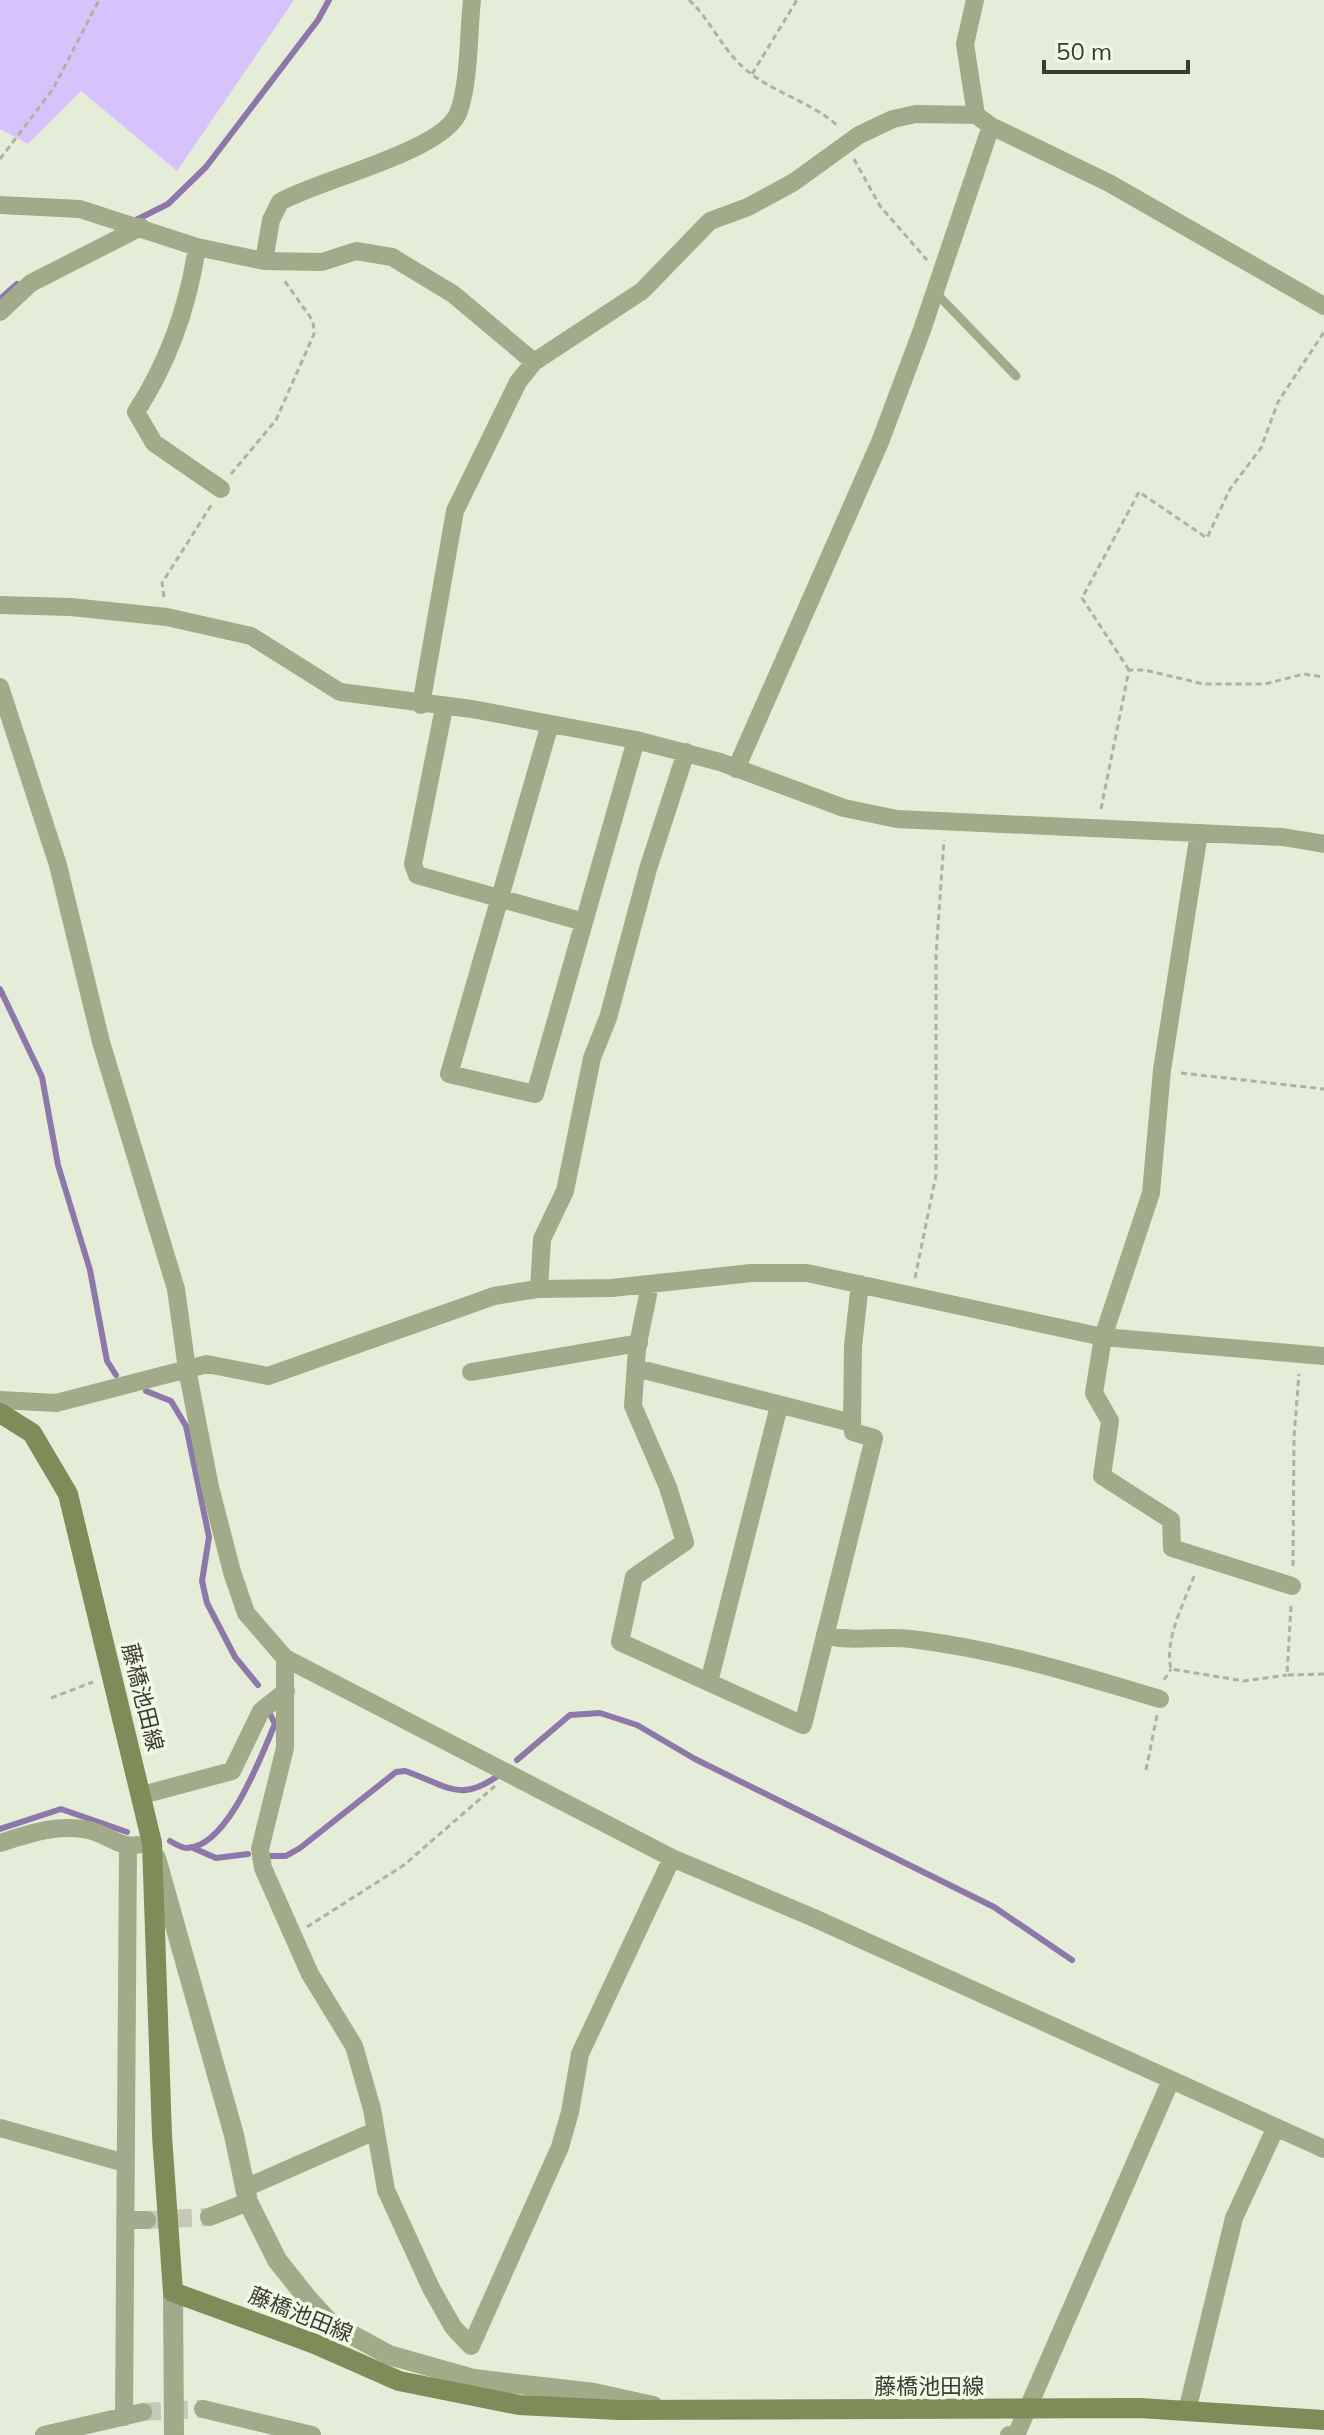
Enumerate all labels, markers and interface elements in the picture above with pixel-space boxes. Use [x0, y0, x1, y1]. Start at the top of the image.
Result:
scale bar [1044, 24, 1188, 74]
text: 50 m [1056, 36, 1112, 66]
street label: 藤橋池田線 [116, 1640, 170, 1754]
street label: 藤橋池田線 [245, 2280, 357, 2348]
street label: 藤橋池田線 [874, 2372, 984, 2400]

